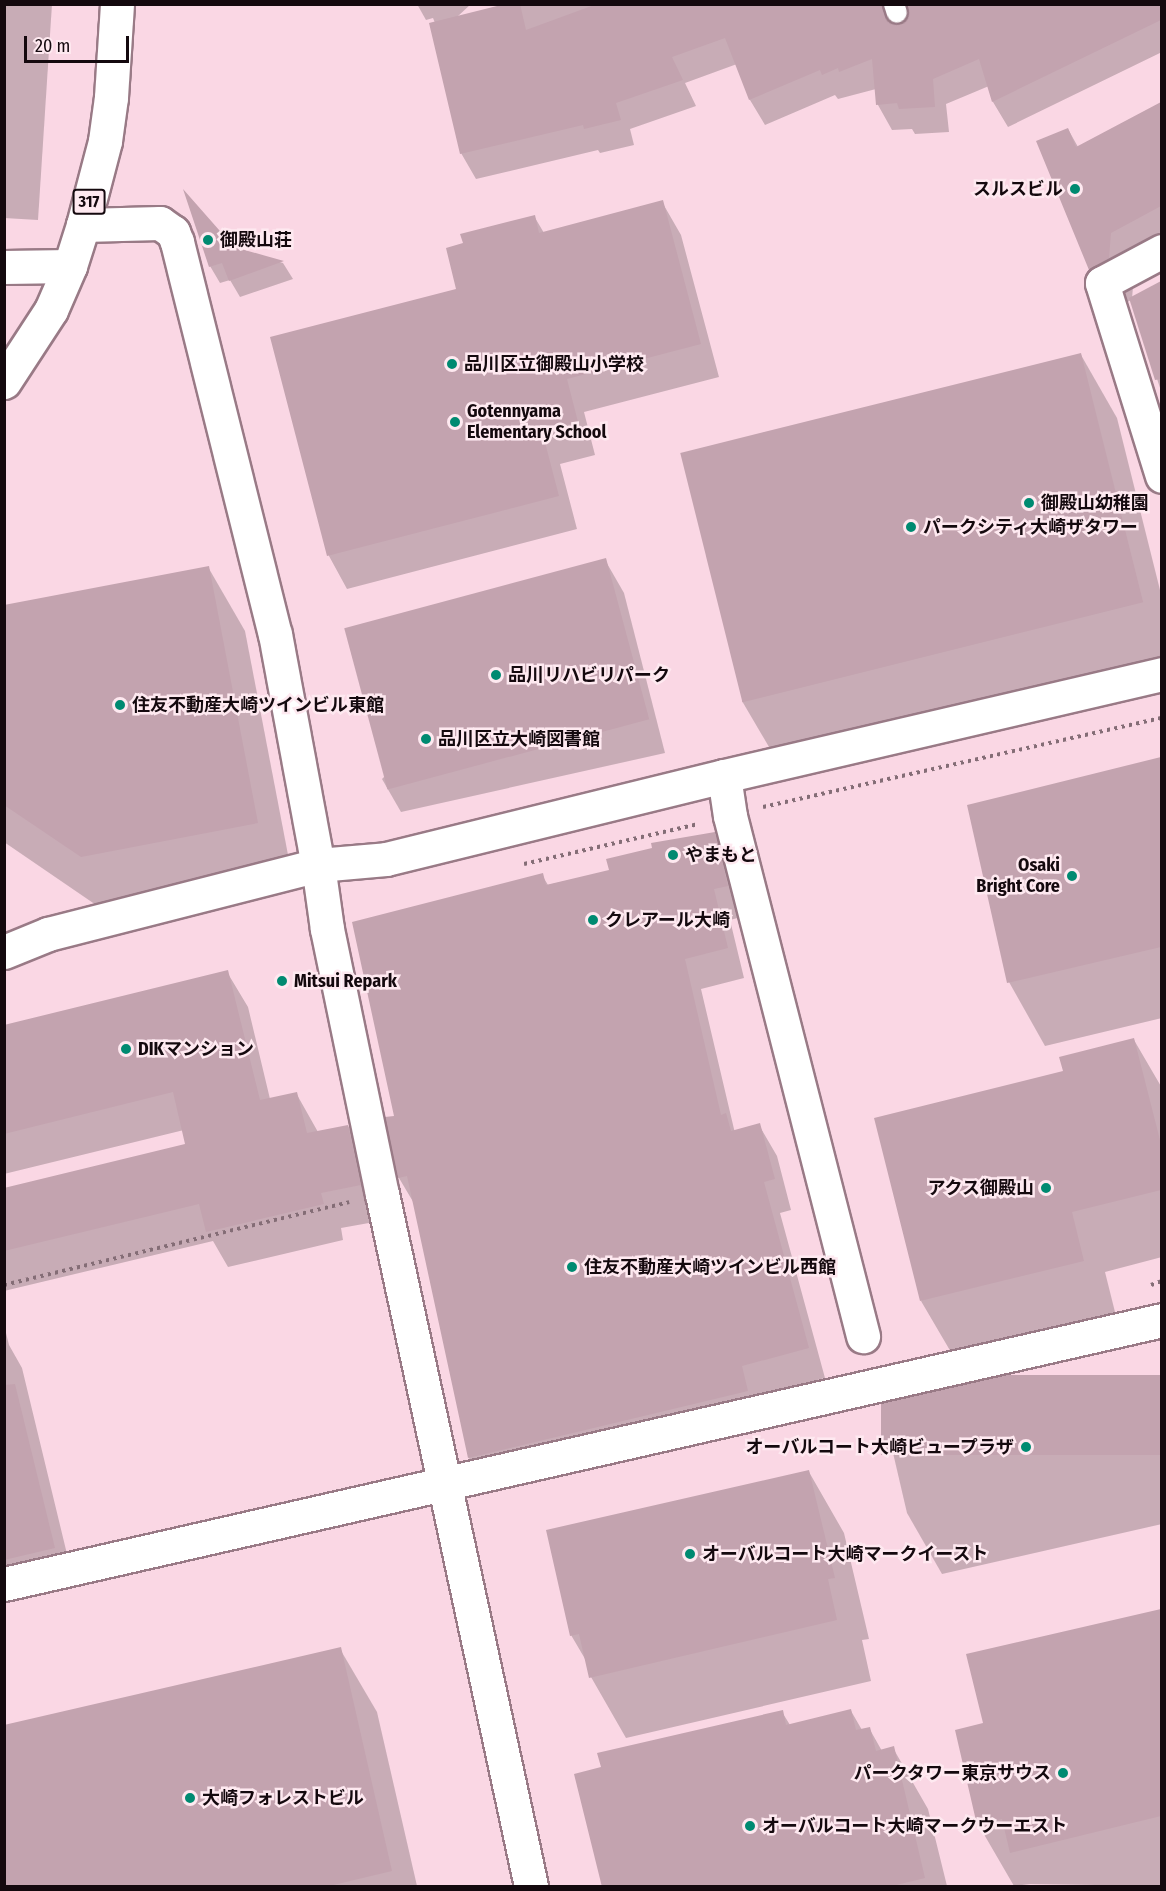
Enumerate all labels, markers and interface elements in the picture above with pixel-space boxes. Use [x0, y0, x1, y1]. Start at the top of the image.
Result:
scale bar [27, 24, 132, 62]
text: 20 m [35, 35, 70, 57]
place label: スルスビル [973, 178, 1063, 200]
marker: スルスビル [1068, 182, 1082, 196]
road number: 317 [72, 189, 106, 215]
place label: 御殿山荘 [220, 229, 292, 251]
marker: 御殿山荘 [201, 233, 215, 247]
place label: 品川区立御殿山小学校 [464, 353, 644, 375]
marker: 品川区立御殿山小学校 [445, 357, 459, 371]
place label: Gotennyama Elementary School [467, 401, 606, 444]
marker: Gotennyama Elementary School [448, 415, 462, 429]
place label: 御殿山幼稚園 [1041, 492, 1149, 514]
marker: 御殿山幼稚園 [1022, 496, 1036, 510]
place label: パークシティ大崎ザタワー [923, 516, 1139, 538]
marker: パークシティ大崎ザタワー [904, 520, 918, 534]
place label: 品川リハビリパーク [508, 664, 670, 686]
marker: 品川リハビリパーク [489, 668, 503, 682]
place label: 住友不動産大崎ツインビル東館 [132, 694, 384, 716]
marker: 住友不動産大崎ツインビル東館 [113, 698, 127, 712]
place label: 品川区立大崎図書館 [438, 728, 600, 750]
marker: 品川区立大崎図書館 [419, 732, 433, 746]
place label: やまもと [685, 844, 757, 866]
marker: やまもと [666, 848, 680, 862]
place label: Osaki Bright Core [976, 855, 1060, 898]
marker: Osaki Bright Core [1065, 869, 1079, 883]
place label: クレアール大崎 [605, 909, 730, 931]
marker: クレアール大崎 [586, 913, 600, 927]
place label: Mitsui Repark [294, 970, 397, 992]
marker: Mitsui Repark [275, 974, 289, 988]
place label: DIKマンション [138, 1038, 254, 1060]
marker: DIKマンション [119, 1042, 133, 1056]
place label: アクス御殿山 [926, 1177, 1034, 1199]
marker: アクス御殿山 [1039, 1181, 1053, 1195]
place label: 住友不動産大崎ツインビル西館 [584, 1256, 836, 1278]
marker: 住友不動産大崎ツインビル西館 [565, 1260, 579, 1274]
place label: オーバルコート大崎ビュープラザ [744, 1436, 1014, 1458]
marker: オーバルコート大崎ビュープラザ [1019, 1440, 1033, 1454]
place label: オーバルコート大崎マークイースト [702, 1543, 990, 1565]
marker: オーバルコート大崎マークイースト [683, 1547, 697, 1561]
place label: パークタワー東京サウス [853, 1762, 1051, 1784]
marker: パークタワー東京サウス [1056, 1766, 1070, 1780]
place label: 大崎フォレストビル [202, 1787, 364, 1809]
marker: 大崎フォレストビル [183, 1791, 197, 1805]
place label: オーバルコート大崎マークウーエスト [762, 1815, 1068, 1837]
marker: オーバルコート大崎マークウーエスト [743, 1819, 757, 1833]

